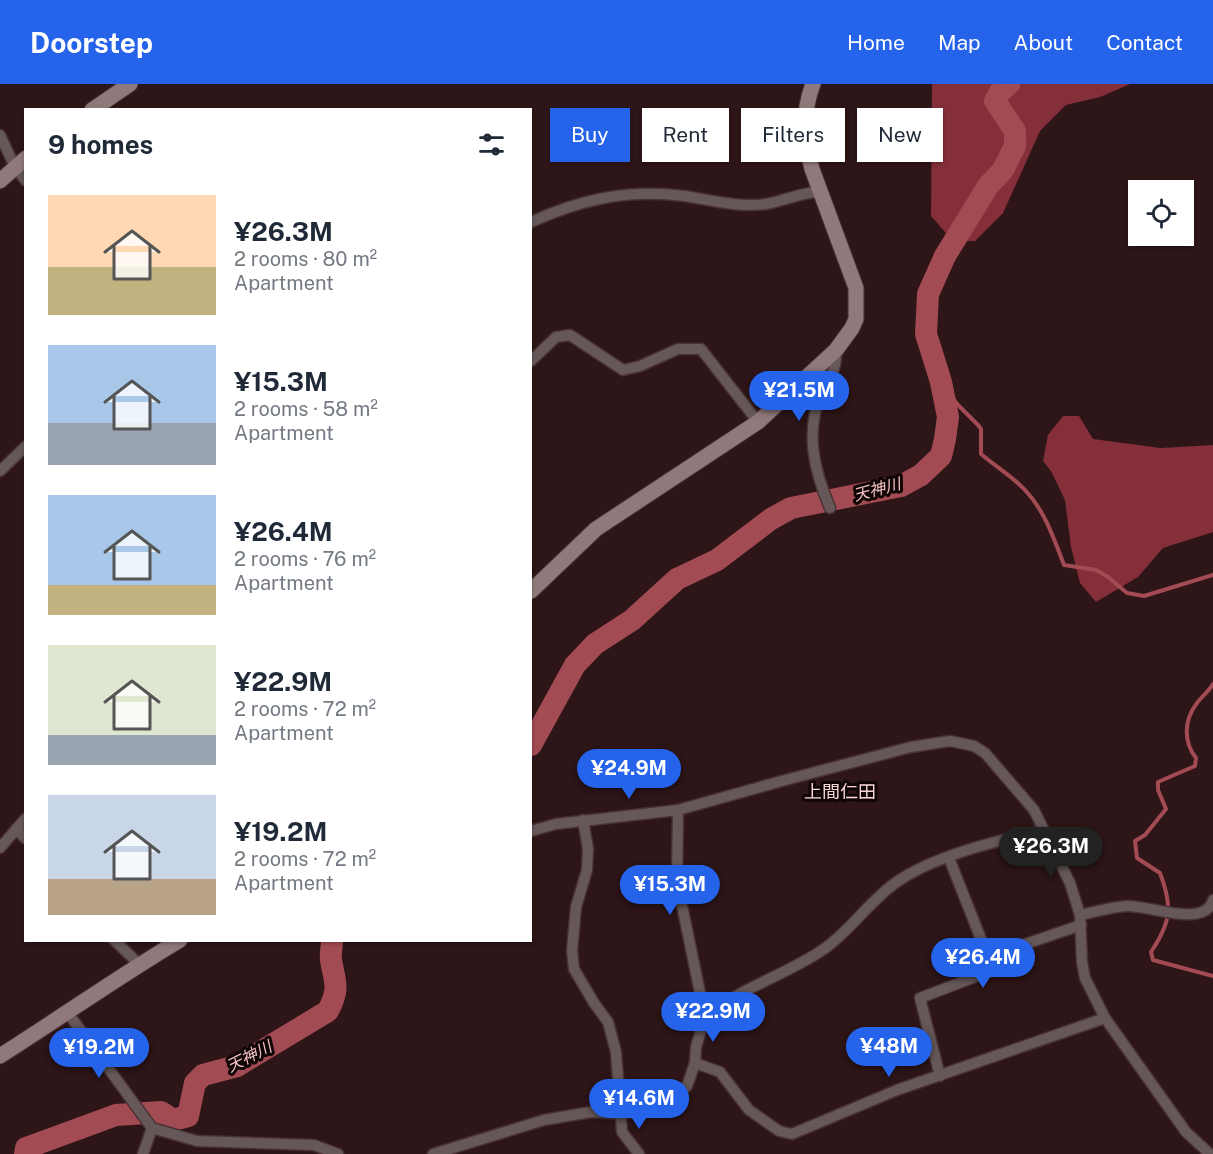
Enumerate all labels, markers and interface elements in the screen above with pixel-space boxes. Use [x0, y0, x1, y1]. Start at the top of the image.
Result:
text: Doorstep [30, 26, 153, 59]
text: Home [847, 30, 905, 55]
text: Map [938, 30, 981, 55]
text: About [1014, 30, 1073, 55]
text: Contact [1106, 30, 1183, 55]
chip: Buy [550, 108, 630, 162]
chip: Rent [642, 108, 729, 162]
chip: Filters [741, 108, 845, 162]
chip: New [857, 108, 943, 162]
icon: filters [475, 128, 508, 161]
text: 9 homes [48, 129, 153, 160]
map controls [1128, 180, 1194, 246]
button: locate [1128, 180, 1194, 246]
text: ¥26.3M [234, 216, 333, 247]
icon: home [96, 219, 168, 291]
text: 2 rooms · 80 m² [234, 247, 377, 271]
text: Apartment [234, 271, 334, 295]
text: ¥15.3M [234, 366, 328, 397]
icon: home [96, 369, 168, 441]
pin: ¥21.5M [750, 371, 848, 422]
text: ¥21.5M [763, 378, 835, 402]
text: 2 rooms · 58 m² [234, 397, 378, 421]
text: Apartment [234, 421, 334, 445]
water label: 天神川 [851, 474, 905, 505]
text: ¥26.4M [234, 516, 333, 547]
icon: home [96, 519, 168, 591]
text: 2 rooms · 76 m² [234, 547, 376, 571]
text: Apartment [234, 571, 334, 595]
text: ¥22.9M [234, 666, 332, 697]
icon: home [96, 669, 168, 741]
text: 2 rooms · 72 m² [234, 697, 376, 721]
text: Apartment [234, 721, 334, 745]
pin: ¥24.9M [580, 749, 678, 800]
text: ¥24.9M [591, 756, 667, 780]
district label: 上間仁田 [804, 781, 876, 802]
text: ¥19.2M [234, 816, 327, 847]
icon: home [96, 819, 168, 891]
pin: ¥26.3M [1002, 827, 1100, 878]
text: ¥26.3M [1013, 834, 1089, 858]
text: 2 rooms · 72 m² [234, 847, 376, 871]
pin: ¥15.3M [621, 865, 719, 916]
text: Apartment [234, 871, 334, 895]
text: ¥15.3M [634, 872, 706, 896]
pin: ¥26.4M [934, 938, 1032, 989]
text: ¥26.4M [945, 945, 1021, 969]
pin: ¥22.9M [664, 992, 762, 1043]
text: ¥22.9M [675, 999, 751, 1023]
pin: ¥48M [853, 1027, 925, 1078]
pin: ¥19.2M [50, 1028, 148, 1079]
text: ¥48M [860, 1034, 918, 1058]
text: ¥19.2M [63, 1035, 135, 1059]
water label: 天神川 [224, 1036, 277, 1076]
pin: ¥14.6M [590, 1079, 688, 1130]
text: ¥14.6M [603, 1086, 675, 1110]

